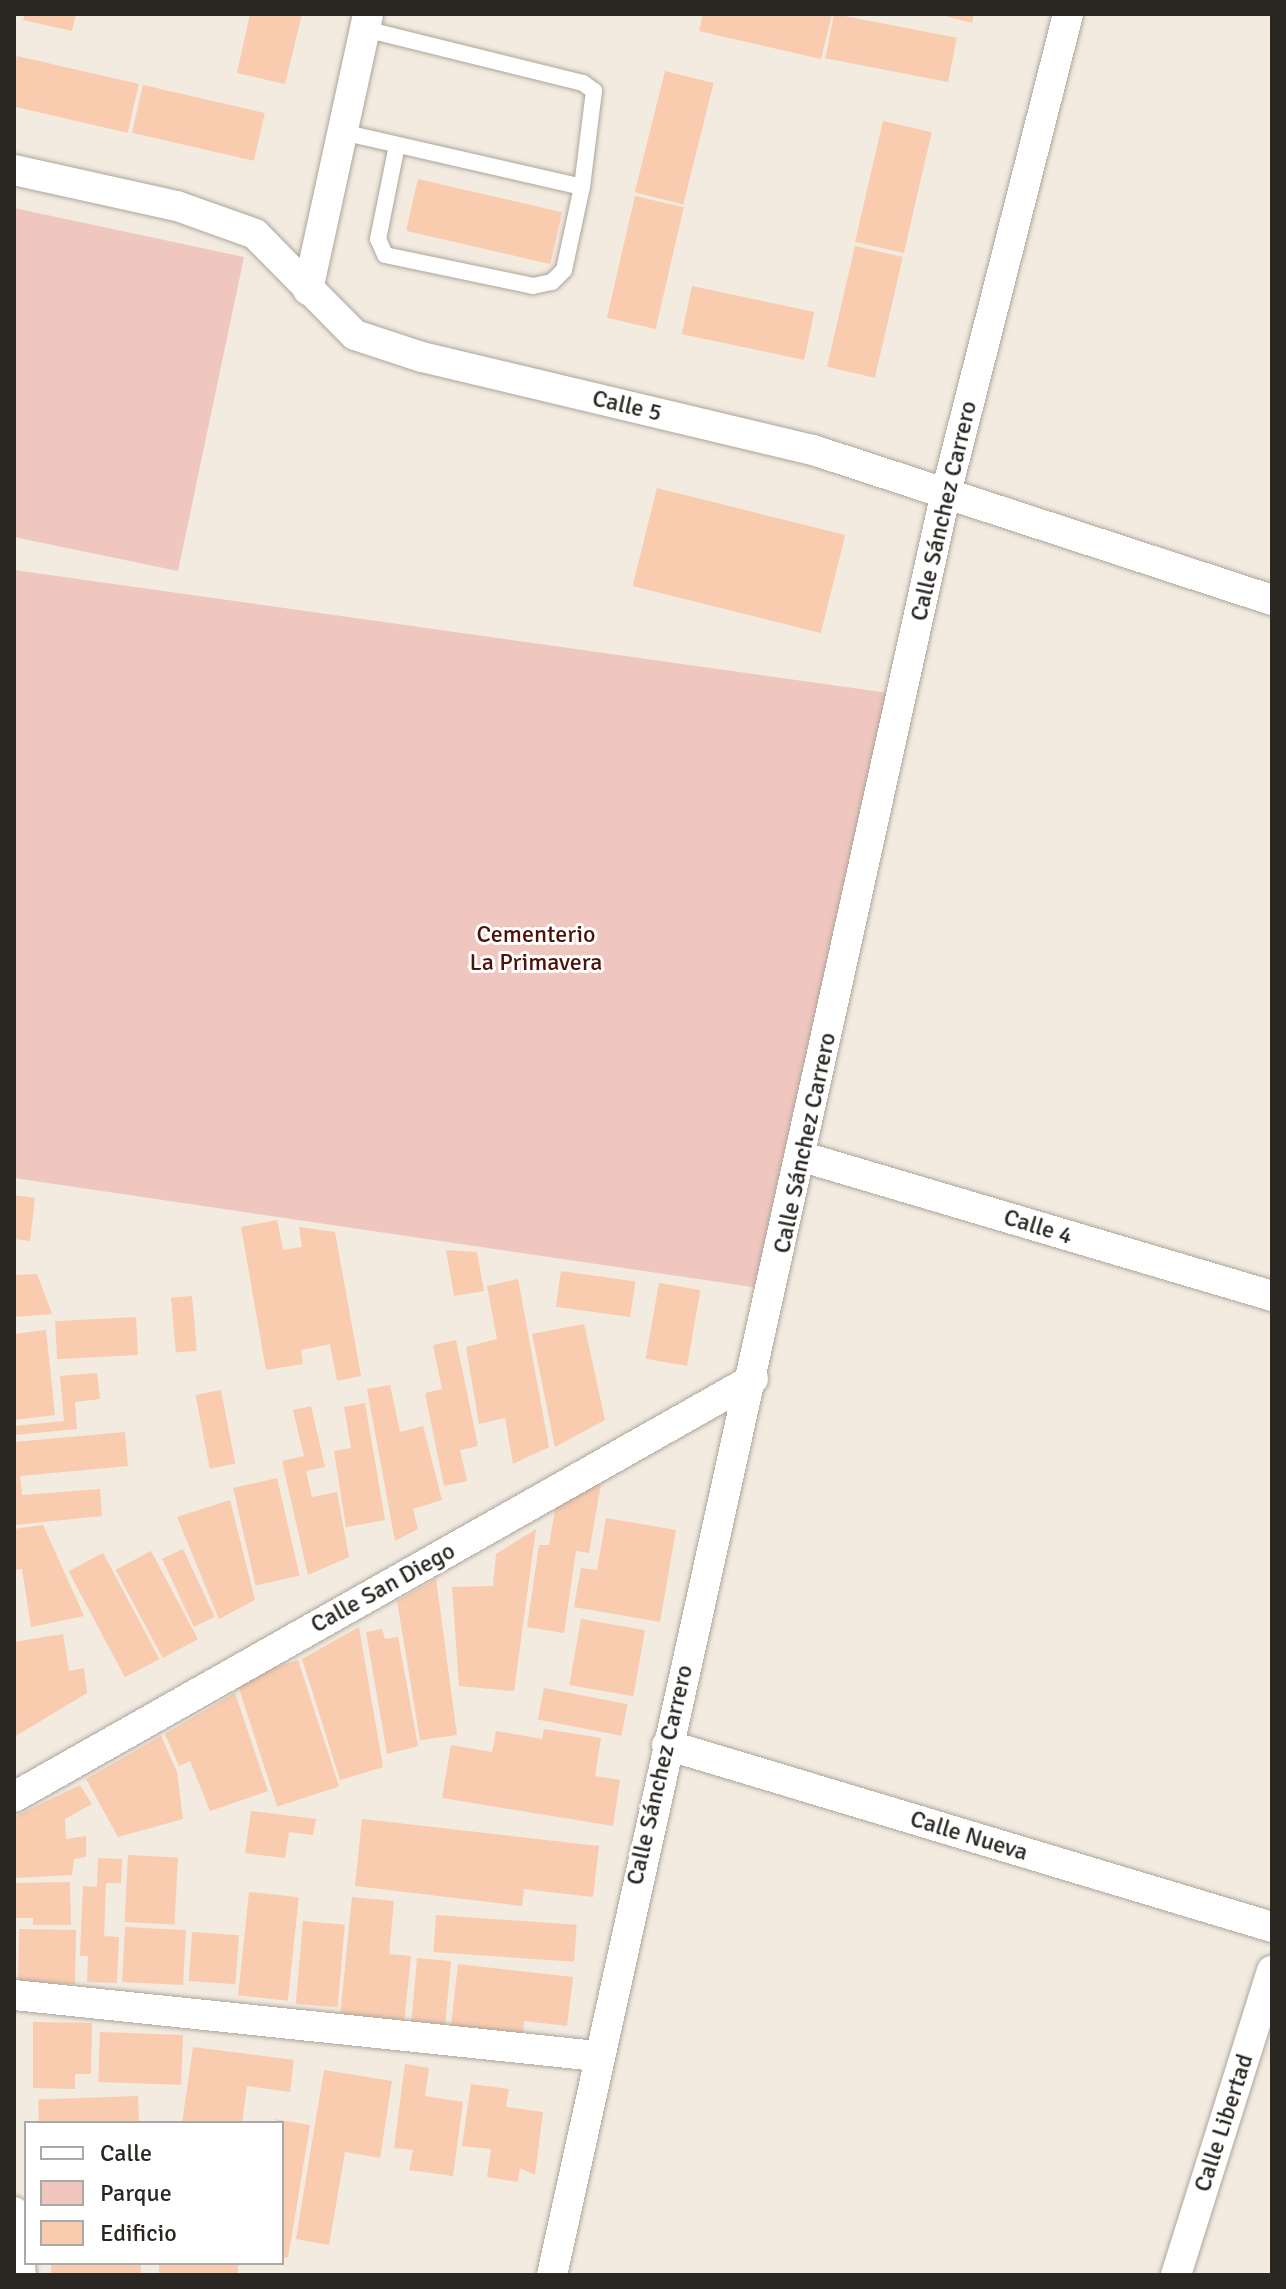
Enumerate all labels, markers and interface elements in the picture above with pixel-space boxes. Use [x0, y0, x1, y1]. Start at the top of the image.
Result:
street label: Calle 5 [589, 384, 665, 428]
street label: Calle Sánchez Carrero [905, 398, 983, 624]
park label: Cementerio La Primavera [469, 921, 603, 977]
street label: Calle Sánchez Carrero [768, 1030, 842, 1256]
street label: Calle 4 [1000, 1203, 1076, 1251]
street label: Calle San Diego [306, 1537, 460, 1639]
street label: Calle Sánchez Carrero [621, 1662, 699, 1888]
street label: Calle Nueva [907, 1804, 1031, 1868]
street label: Calle Libertad [1188, 2050, 1260, 2196]
legend [24, 2121, 284, 2265]
text: Calle [100, 2138, 152, 2168]
text: Parque [100, 2178, 172, 2208]
text: Edificio [100, 2218, 177, 2248]

